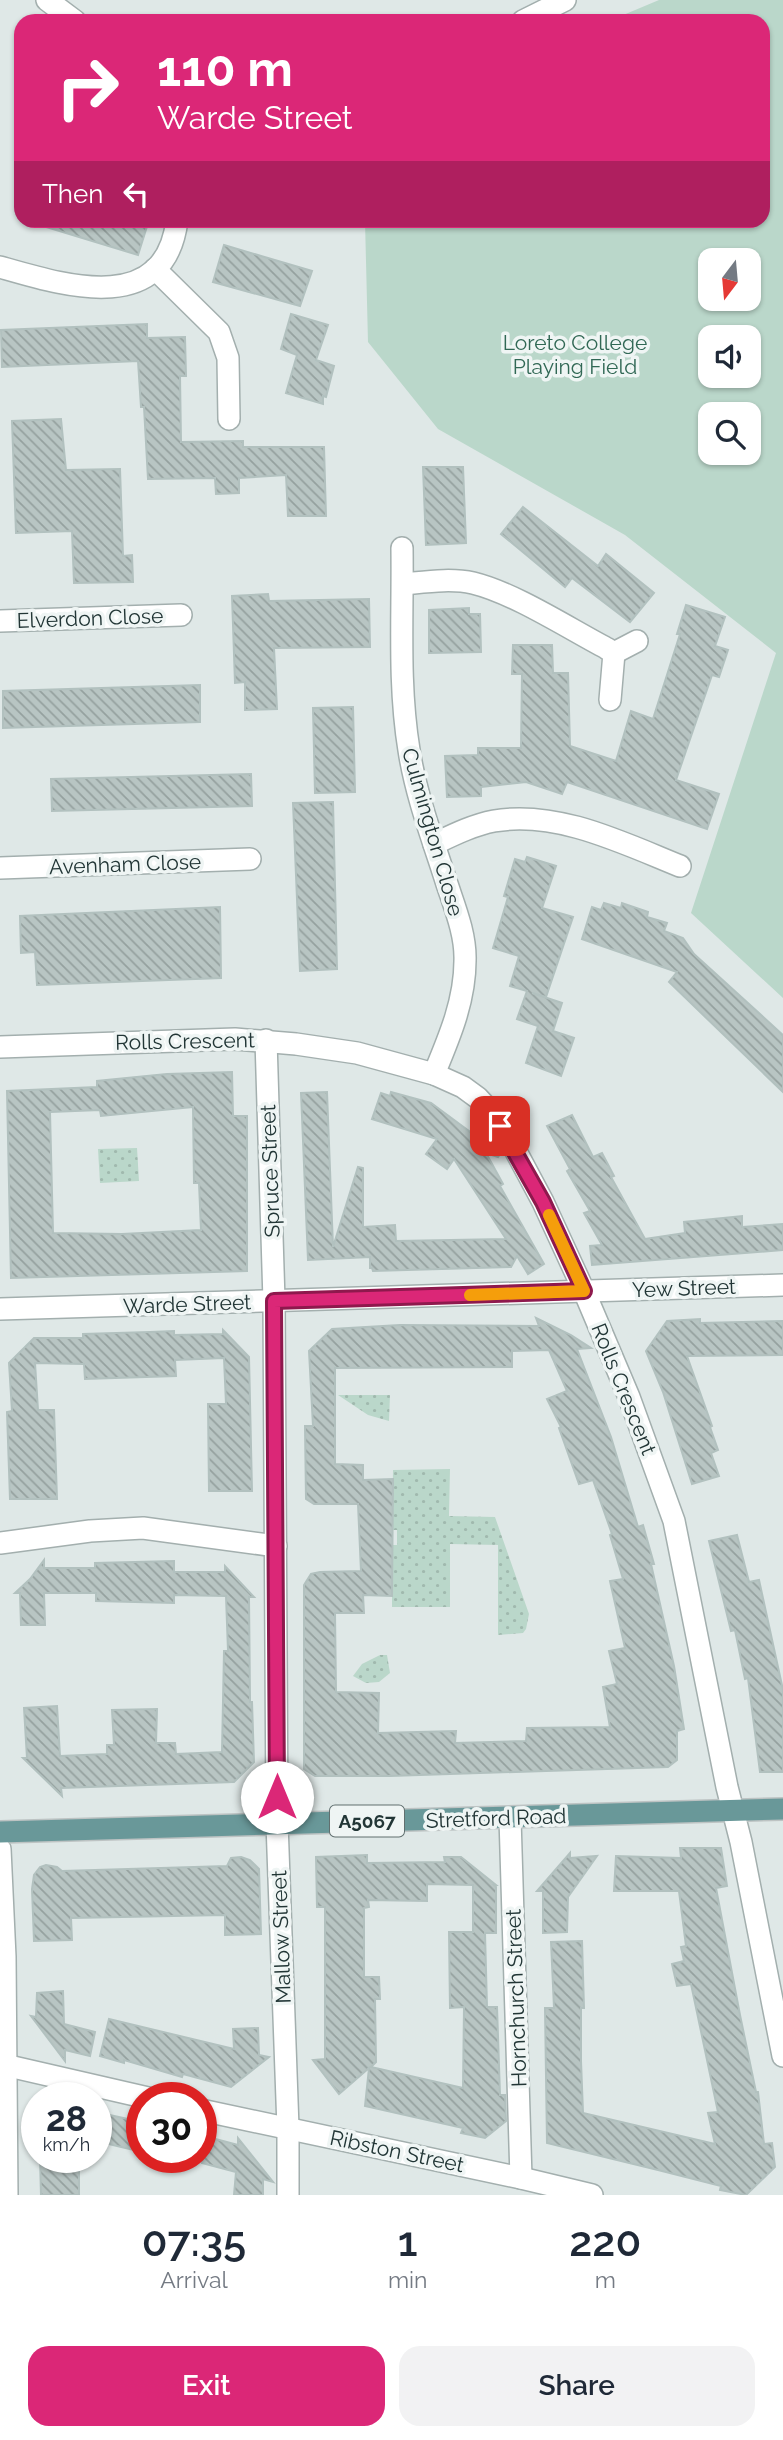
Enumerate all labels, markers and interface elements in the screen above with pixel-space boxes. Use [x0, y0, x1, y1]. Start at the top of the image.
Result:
text: 110 m [157, 40, 293, 97]
icon: right [42, 42, 133, 133]
text: Warde Street [157, 99, 353, 136]
icon: left [117, 175, 155, 213]
text: Then [42, 179, 103, 209]
north arrow [698, 248, 761, 312]
map controls [698, 248, 761, 465]
button: sound [698, 325, 761, 388]
park label: Loreto College Playing Field [503, 330, 647, 379]
button: search [698, 402, 761, 465]
street label: Elverdon Close [16, 603, 164, 633]
street label: Culmington Close [397, 745, 469, 919]
street label: Avenham Close [48, 849, 202, 879]
street label: Rolls Crescent [115, 1027, 255, 1055]
pin [470, 1096, 530, 1156]
street label: Spruce Street [255, 1104, 285, 1238]
icon: arrive [481, 1107, 519, 1145]
street label: Yew Street [632, 1274, 736, 1302]
street label: Warde Street [122, 1289, 252, 1319]
street label: Rolls Crescent [586, 1320, 662, 1458]
position arrow [240, 1760, 314, 1834]
street label: Stretford Road [425, 1803, 567, 1833]
road number: A5067 [330, 1806, 404, 1837]
street label: Mallow Street [266, 1870, 296, 2004]
street label: Hornchurch Street [500, 1909, 532, 2087]
speed limit sign: 30 [126, 2082, 217, 2173]
text: 28 [46, 2098, 87, 2139]
street label: Ribston Street [328, 2125, 466, 2177]
text: km/h [43, 2134, 90, 2155]
text: 07:35 [142, 2217, 246, 2266]
text: 1 [398, 2217, 418, 2266]
text: 220 [569, 2217, 641, 2266]
text: Arrival [160, 2266, 228, 2293]
text: min [388, 2266, 428, 2293]
text: m [595, 2266, 616, 2293]
button: Exit [28, 2346, 385, 2426]
button: Share [399, 2346, 755, 2426]

